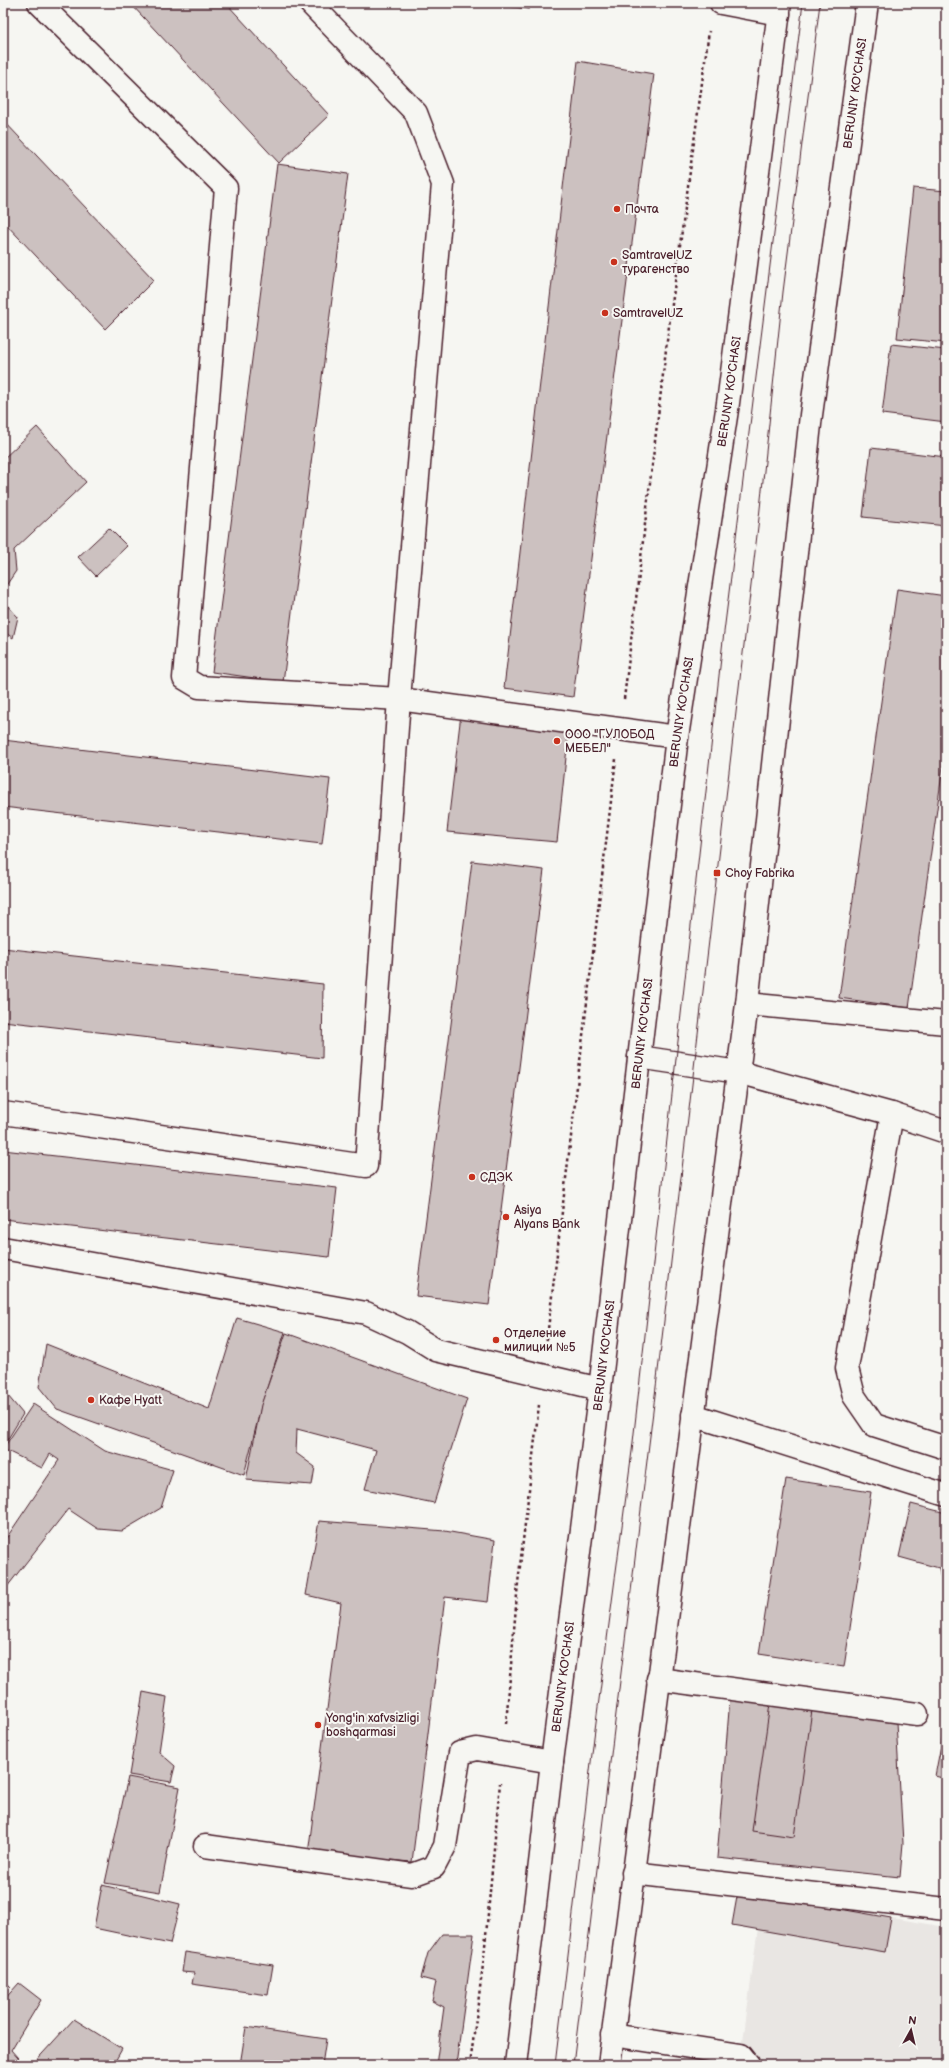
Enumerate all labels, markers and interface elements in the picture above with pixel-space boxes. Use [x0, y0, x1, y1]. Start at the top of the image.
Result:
street label: BERUNIY KO'CHASI [840, 37, 870, 150]
place label: Почта [625, 202, 659, 217]
marker: Почта [612, 204, 622, 214]
place label: SamtravelUZ турагенство [622, 248, 693, 277]
marker: SamtravelUZ турагенство [609, 257, 619, 267]
place label: SamtravelUZ [613, 306, 684, 321]
marker: SamtravelUZ [600, 308, 610, 318]
street label: BERUNIY KO'CHASI [714, 335, 745, 448]
street label: BERUNIY KO'CHASI [666, 656, 697, 768]
place label: ООО "ГУЛОБОД МЕБЕЛ" [565, 727, 655, 756]
marker: ООО "ГУЛОБОД МЕБЕЛ" [552, 736, 562, 746]
place label: Choy Fabrika [725, 866, 795, 881]
marker: Choy Fabrika [712, 868, 722, 878]
street label: BERUNIY KO'CHASI [628, 977, 656, 1090]
place label: СДЭК [480, 1170, 513, 1185]
marker: СДЭК [467, 1172, 477, 1182]
place label: Asiya Alyans Bank [514, 1203, 580, 1232]
marker: Asiya Alyans Bank [501, 1212, 511, 1222]
street label: BERUNIY KO'CHASI [590, 1299, 618, 1412]
place label: Отделение милиции №5 [504, 1326, 576, 1355]
marker: Отделение милиции №5 [491, 1335, 501, 1345]
place label: Кафе Hyatt [99, 1393, 162, 1408]
marker: Кафе Hyatt [86, 1395, 96, 1405]
street label: BERUNIY KO'CHASI [549, 1620, 578, 1733]
place label: Yong'in xafvsizligi boshqarmasi [325, 1711, 419, 1740]
marker: Yong'in xafvsizligi boshqarmasi [313, 1720, 323, 1730]
north arrow [891, 2010, 931, 2050]
text: N [907, 2014, 917, 2028]

